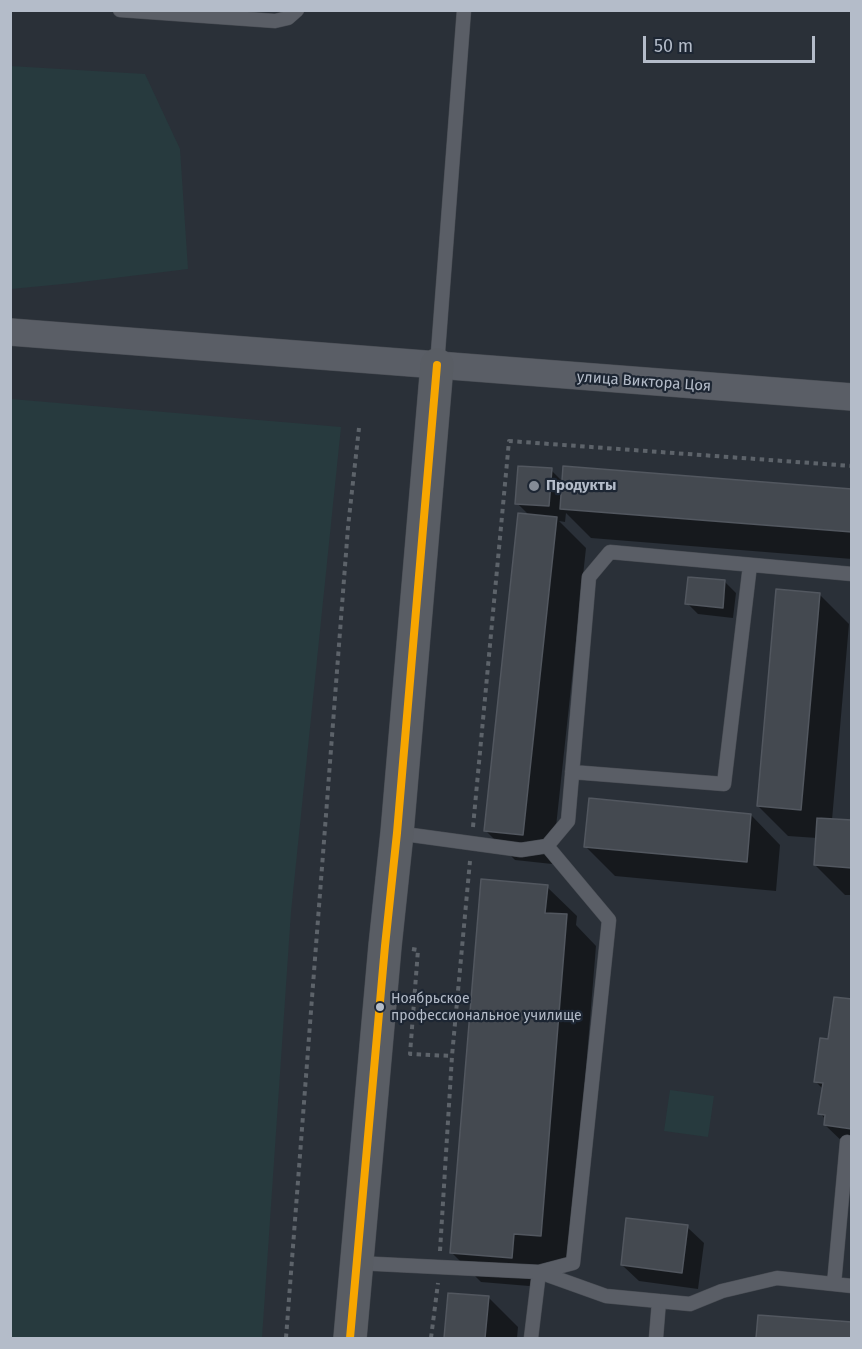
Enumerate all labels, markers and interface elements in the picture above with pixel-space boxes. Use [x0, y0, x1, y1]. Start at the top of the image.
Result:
scale bar [646, 24, 818, 62]
text: 50 m [654, 35, 693, 57]
street label: улица Виктора Цоя [576, 368, 712, 396]
place label: Продукты [546, 477, 616, 495]
marker: Продукты [527, 479, 541, 493]
place label: Ноябрьское профессиональное училище [391, 991, 582, 1024]
marker: Ноябрьское профессиональное училище [374, 1001, 386, 1013]

